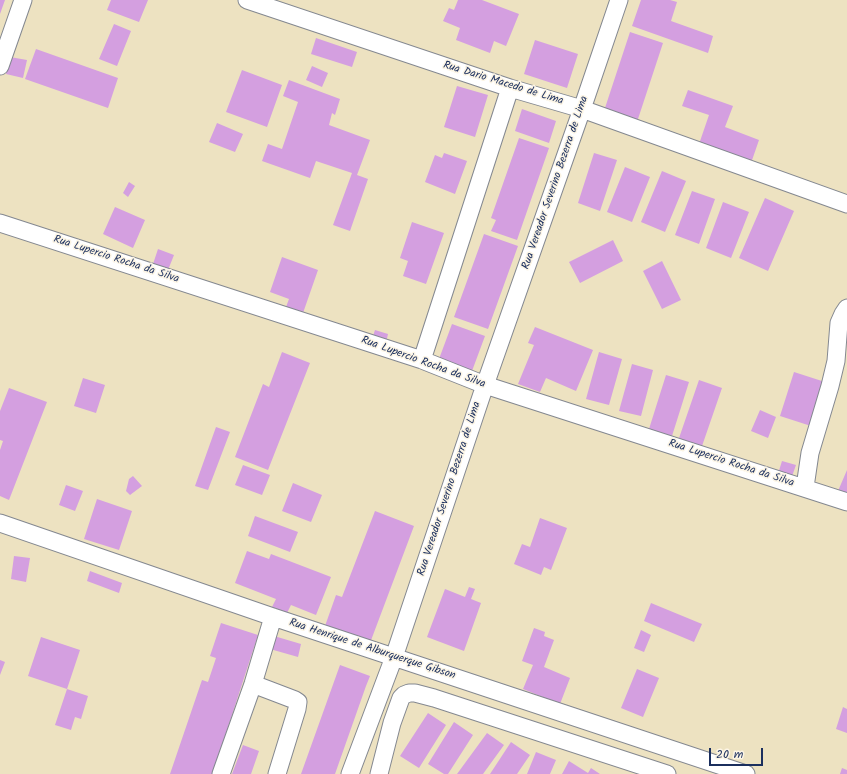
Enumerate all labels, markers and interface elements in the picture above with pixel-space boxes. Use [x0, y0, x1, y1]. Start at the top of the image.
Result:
street label: Rua Dario Macedo de Lima [441, 59, 565, 109]
street label: Rua Vereador Severino Bezerra de Lima [520, 95, 592, 271]
street label: Rua Lupercio Rocha da Silva [52, 233, 180, 287]
street label: Rua Lupercio Rocha da Silva [359, 334, 487, 392]
street label: Rua Vereador Severino Bezerra de Lima [416, 400, 484, 578]
street label: Rua Lupercio Rocha da Silva [667, 437, 795, 491]
street label: Rua Henrique de Alburquerque Gibson [287, 617, 457, 683]
scale bar [711, 740, 765, 766]
text: 20 m [716, 745, 743, 764]

